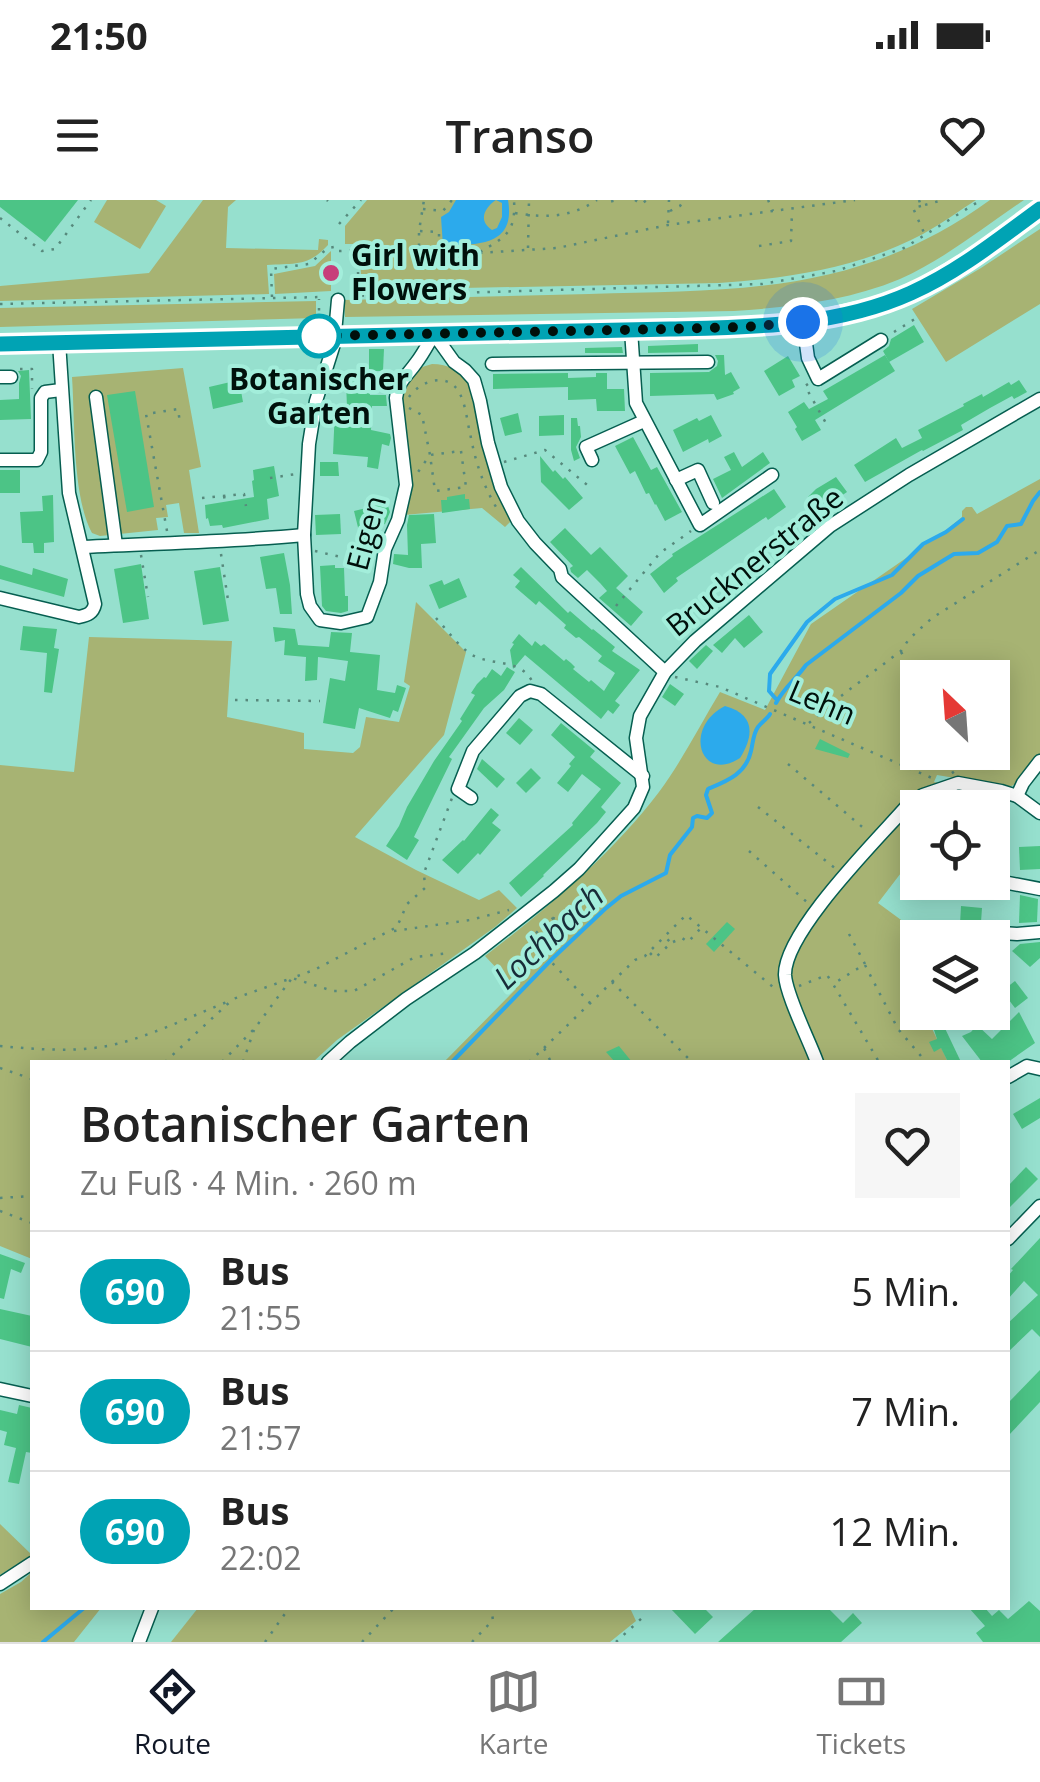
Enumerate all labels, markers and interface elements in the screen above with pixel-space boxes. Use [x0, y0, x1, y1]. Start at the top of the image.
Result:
text: 21:50 [50, 9, 148, 61]
text: Transo [446, 105, 594, 166]
icon: menu [50, 108, 105, 163]
icon: heart [935, 108, 990, 163]
place label: Girl with Flowers [351, 234, 480, 309]
marker: Girl with Flowers [320, 262, 342, 284]
your location [778, 297, 828, 347]
marker: Botanischer Garten [298, 315, 340, 357]
place label: Botanischer Garten [229, 358, 409, 433]
street label: Brucknerstraße [657, 477, 851, 645]
street label: Eigen [336, 491, 395, 575]
north arrow [900, 660, 1010, 770]
map controls [900, 660, 1010, 1030]
street label: Lehn [783, 669, 862, 734]
button: locate [900, 790, 1010, 900]
water label: Lochbach [484, 874, 612, 998]
button: layers [900, 920, 1010, 1030]
text: Botanischer Garten [80, 1091, 531, 1156]
button: heart [855, 1093, 960, 1198]
text: Zu Fuß · 4 Min. · 260 m [80, 1161, 417, 1204]
text: Bus [220, 1244, 289, 1296]
text: 5 Min. [851, 1265, 960, 1317]
text: 690 [105, 1268, 165, 1315]
text: 21:55 [220, 1296, 302, 1339]
text: Bus [220, 1364, 289, 1416]
text: 7 Min. [851, 1385, 960, 1437]
text: 690 [105, 1388, 165, 1435]
text: 21:57 [220, 1416, 302, 1459]
text: Bus [220, 1484, 289, 1536]
text: 12 Min. [830, 1505, 960, 1557]
text: 690 [105, 1508, 165, 1555]
text: 22:02 [220, 1536, 302, 1579]
tab: Route [134, 1664, 211, 1762]
tab: Karte [479, 1664, 549, 1762]
tab: Tickets [816, 1664, 906, 1762]

